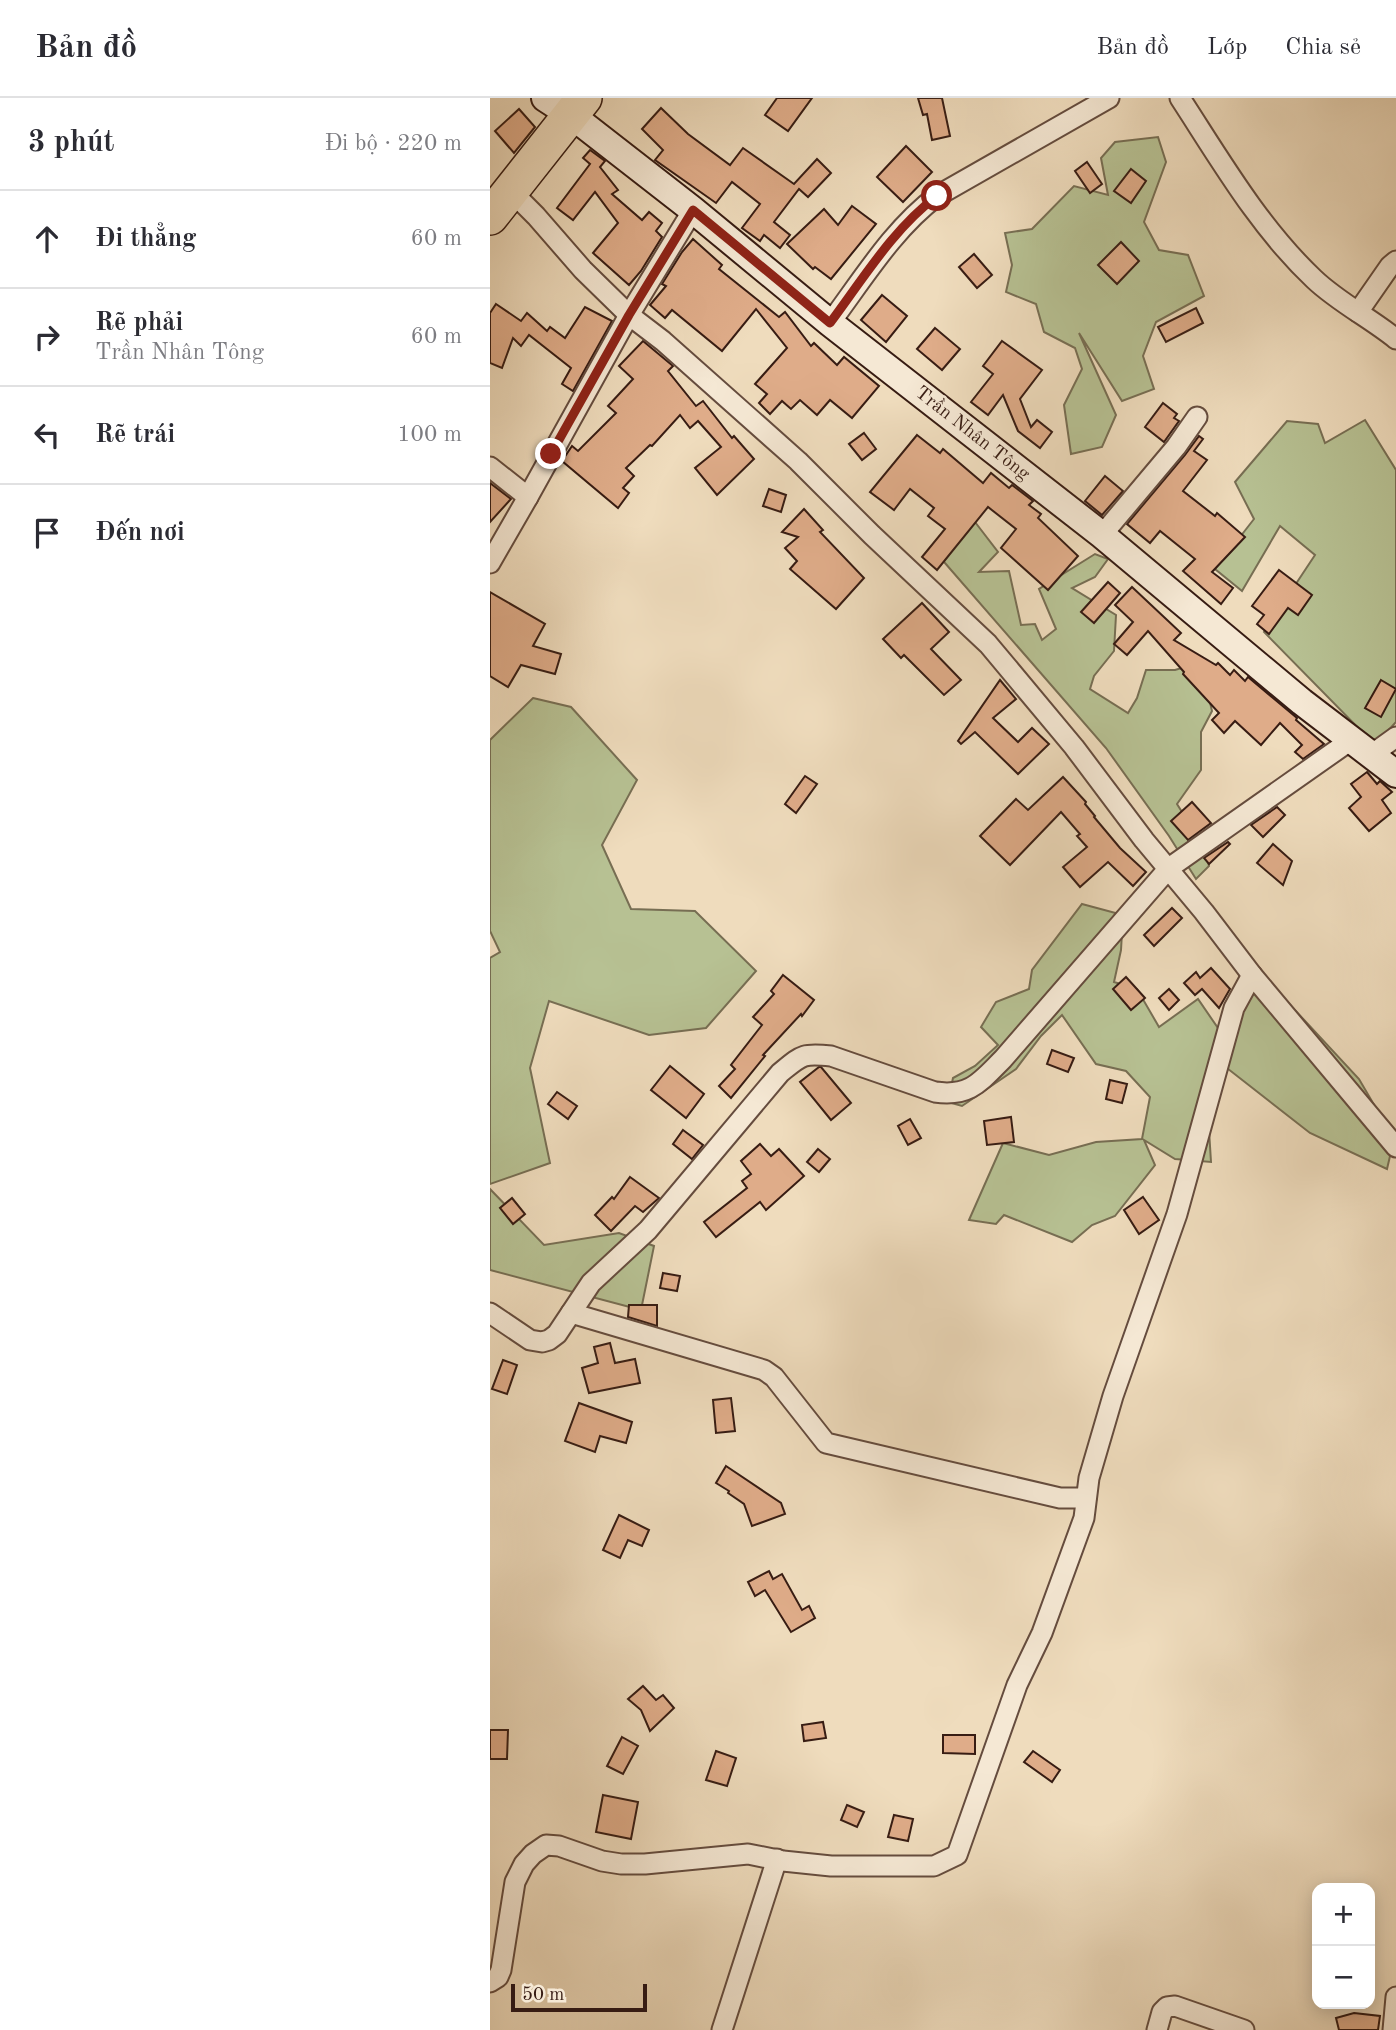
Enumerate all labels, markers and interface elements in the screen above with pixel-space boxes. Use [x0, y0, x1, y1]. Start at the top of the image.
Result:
text: Bản đồ [35, 32, 137, 65]
text: Bản đồ [1096, 36, 1169, 60]
text: Lớp [1207, 36, 1247, 60]
text: Chia sẻ [1285, 36, 1361, 60]
text: 3 phút [28, 128, 114, 158]
text: Đi bộ · 220 m [324, 132, 462, 155]
route start [921, 180, 952, 211]
icon: ahead [28, 220, 66, 258]
text: Đi thẳng [95, 226, 197, 252]
text: 60 m [411, 227, 462, 250]
text: Rẽ phải [95, 310, 183, 336]
icon: right [28, 318, 66, 356]
text: 60 m [411, 325, 462, 348]
text: Trần Nhân Tông [95, 341, 264, 364]
street label: Trần Nhân Tông [911, 381, 1035, 485]
icon: left [28, 416, 66, 454]
text: Rẽ trái [95, 422, 175, 448]
text: 100 m [397, 423, 462, 446]
route end [535, 438, 566, 469]
icon: arrive [28, 514, 66, 552]
text: Đến nơi [95, 520, 185, 546]
map controls [1312, 1883, 1375, 2009]
button: + [1312, 1883, 1375, 1946]
button: − [1312, 1946, 1375, 2009]
scale bar [511, 1981, 648, 2013]
text: 50 m [522, 1986, 564, 2005]

